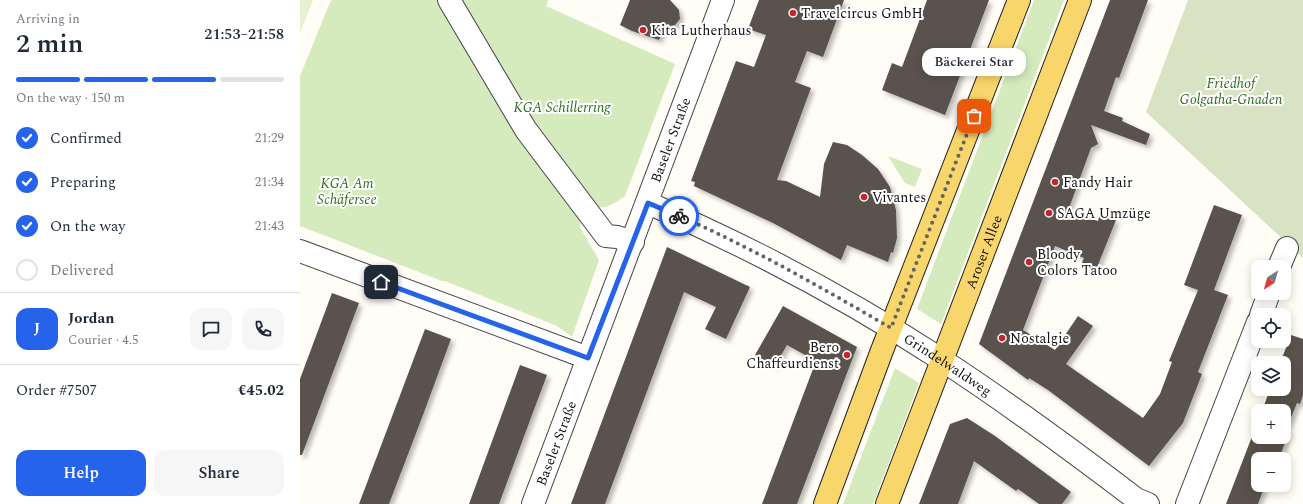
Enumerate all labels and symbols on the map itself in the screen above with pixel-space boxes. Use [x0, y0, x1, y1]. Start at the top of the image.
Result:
place label: Travelcircus GmbH [801, 3, 923, 24]
marker: Travelcircus GmbH [788, 8, 798, 18]
place label: Kita Lutherhaus [651, 20, 752, 41]
marker: Kita Lutherhaus [638, 25, 648, 35]
callout: Bäckerei Star [922, 48, 1026, 76]
park label: Friedhof Golgatha-Gnaden [1180, 73, 1283, 110]
street label: Baseler Straße [645, 94, 696, 186]
park label: KGA Schillerring [514, 97, 611, 118]
pin [957, 99, 991, 133]
place label: Fandy Hair [1063, 172, 1133, 193]
park label: KGA Am Schäfersee [317, 173, 377, 210]
marker: Fandy Hair [1050, 177, 1060, 187]
place label: Vivantes [872, 187, 926, 208]
marker: Vivantes [859, 192, 869, 202]
courier [659, 196, 699, 236]
place label: SAGA Umzüge [1057, 203, 1151, 224]
marker: SAGA Umzüge [1044, 208, 1054, 218]
street label: Aroser Allee [960, 212, 1008, 292]
place label: Bloody Colors Tatoo [1037, 244, 1117, 281]
marker: Bloody Colors Tatoo [1024, 257, 1034, 267]
north arrow [1251, 260, 1291, 300]
pin [364, 265, 398, 299]
street label: Grindelwaldweg [899, 328, 996, 402]
place label: Nostalgie [1010, 328, 1070, 349]
marker: Nostalgie [997, 333, 1007, 343]
place label: Bero Chaffeurdienst [746, 337, 839, 374]
marker: Bero Chaffeurdienst [842, 350, 852, 360]
street label: Baseler Straße [531, 398, 582, 489]

